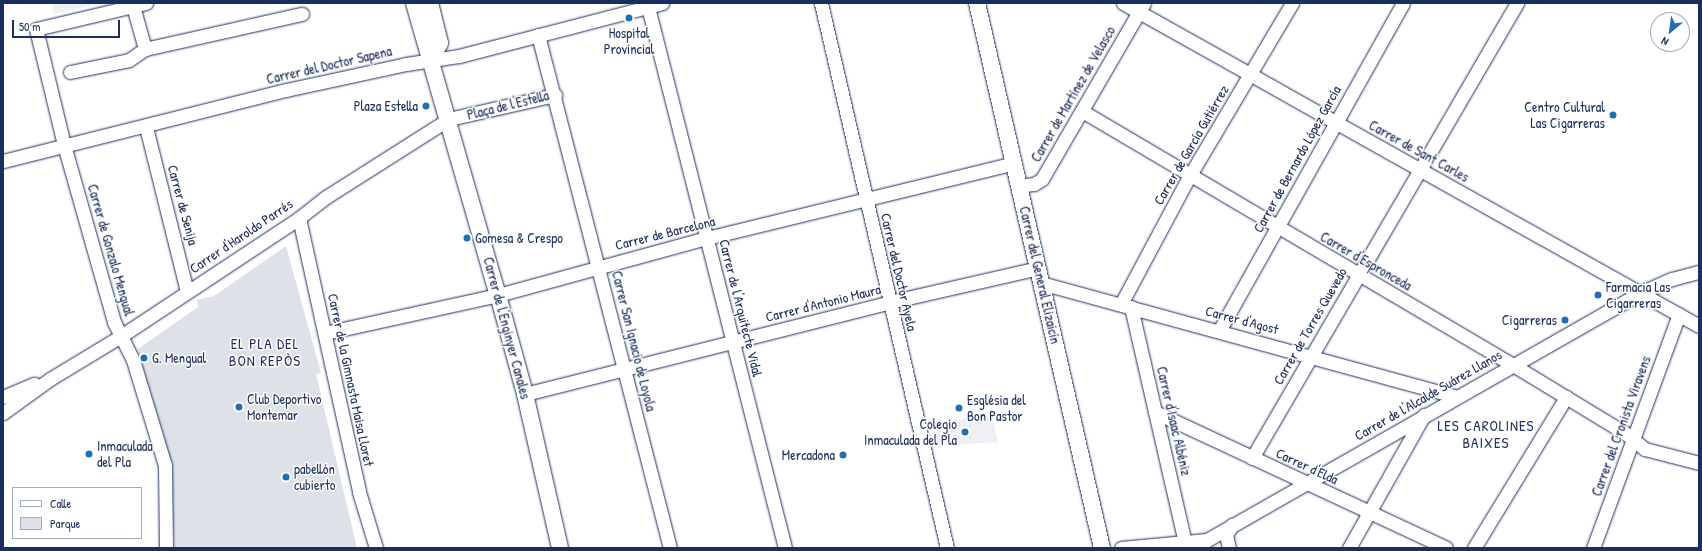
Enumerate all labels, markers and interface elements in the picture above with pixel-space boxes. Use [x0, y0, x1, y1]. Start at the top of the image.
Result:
scale bar [14, 12, 122, 38]
north arrow [1650, 12, 1690, 52]
marker: Hospital Provincial [624, 13, 634, 23]
text: 50 m [19, 18, 40, 35]
street label: Carrer de Martínez de Velasco [1027, 23, 1119, 165]
place label: Hospital Provincial [604, 25, 654, 58]
text: N [1659, 34, 1671, 49]
street label: Carrer del Doctor Sapena [265, 42, 393, 88]
street label: Carrer de García Gutiérrez [1150, 82, 1232, 208]
street label: Carrer de Bernardo López García [1250, 83, 1344, 235]
street label: Plaça de l'Estella [465, 87, 551, 123]
place label: Plaza Estella [354, 98, 418, 114]
place label: Centro Cultural Las Cigarreras [1524, 99, 1605, 132]
marker: Plaza Estella [421, 101, 431, 111]
marker: Centro Cultural Las Cigarreras [1608, 110, 1618, 120]
street label: Carrer de Sant Carles [1366, 117, 1472, 185]
street label: Carrer de Senija [164, 163, 202, 247]
street label: Carrer de Gonzalo Mengual [84, 182, 138, 318]
street label: Carrer d'Haroldo Parrés [186, 195, 296, 277]
street label: Carrer del General Elizaicín [1016, 205, 1064, 345]
street label: Carrer del Doctor Ayela [877, 211, 921, 333]
street label: Carrer de Barcelona [613, 212, 717, 254]
street label: Carrer d'Espronceda [1317, 228, 1415, 294]
place label: Gomesa & Crespo [475, 230, 563, 246]
marker: Gomesa & Crespo [462, 233, 472, 243]
street label: Carrer de l'Arquitecte Vidal [716, 238, 766, 378]
street label: Carrer de l'Enginyer Canales [480, 255, 534, 401]
street label: Carrer de Torres Quevedo [1270, 265, 1350, 387]
street label: Carrer San Ignacio de Loyola [608, 269, 660, 413]
place label: Farmacia Las Cigarreras [1606, 279, 1670, 312]
street label: Carrer d'Antonio Maura [764, 281, 882, 325]
marker: Farmacia Las Cigarreras [1593, 290, 1603, 300]
street label: Carrer de la Gimnasta Maisa Lloret [324, 292, 378, 468]
street label: Carrer d'Agost [1204, 302, 1280, 338]
place label: Cigarreras [1502, 312, 1557, 328]
marker: Cigarreras [1560, 315, 1570, 325]
district label: EL PLA DEL BON REPÒS [229, 334, 301, 369]
street label: Carrer de l'Alcalde Suárez Llanos [1351, 346, 1505, 444]
place label: G. Mengual [152, 350, 206, 366]
marker: G. Mengual [139, 353, 149, 363]
street label: Carrer del Cronista Viravens [1588, 354, 1654, 498]
street label: Carrer d'Isaac Albéniz [1153, 365, 1195, 477]
place label: Club Deportivo Montemar [247, 391, 321, 424]
place label: Església del Bon Pastor [967, 392, 1026, 424]
marker: Club Deportivo Montemar [234, 402, 244, 412]
marker: Església del Bon Pastor [954, 403, 964, 413]
place label: Colegio Inmaculada del Pla [864, 416, 957, 448]
district label: LES CAROLINES BAIXES [1438, 416, 1534, 451]
marker: Colegio Inmaculada del Pla [960, 427, 970, 437]
place label: Inmaculada del Pla [97, 438, 153, 470]
street label: Carrer d'Elda [1273, 444, 1341, 488]
place label: Mercadona [782, 447, 835, 463]
marker: Inmaculada del Pla [84, 449, 94, 459]
marker: Mercadona [838, 450, 848, 460]
place label: pabellón cubierto [294, 461, 335, 494]
marker: pabellón cubierto [281, 472, 291, 482]
legend [12, 487, 142, 539]
text: Calle [50, 495, 71, 512]
text: Parque [50, 515, 80, 532]

